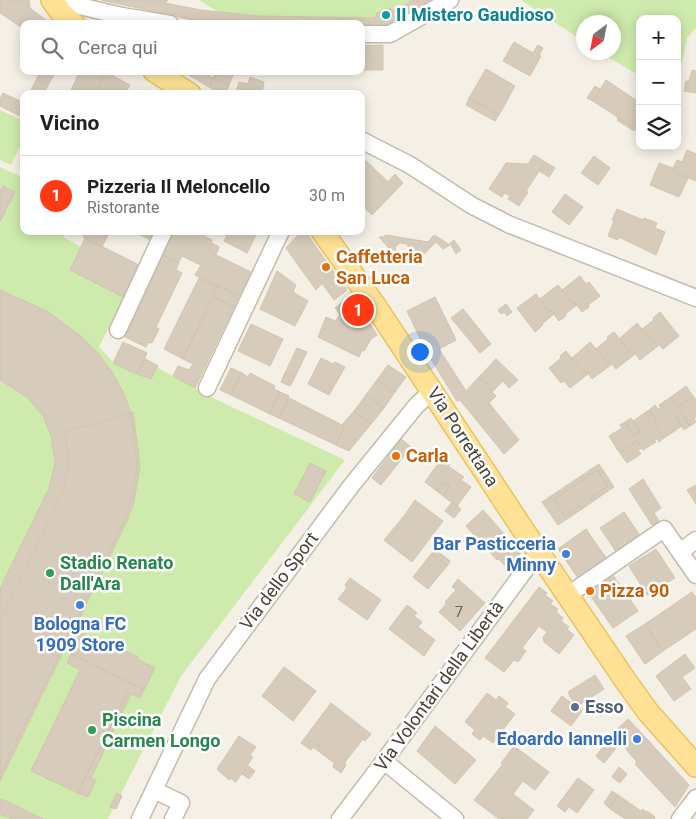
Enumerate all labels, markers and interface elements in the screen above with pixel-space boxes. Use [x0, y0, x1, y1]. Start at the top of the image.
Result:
place label: II Mistero Gaudioso [396, 4, 554, 25]
marker: II Mistero Gaudioso [380, 9, 392, 21]
north arrow [576, 15, 621, 60]
map controls [636, 15, 681, 150]
button: + [636, 15, 681, 60]
search box [20, 20, 365, 75]
icon: search [38, 34, 66, 62]
text: Cerca qui [78, 36, 158, 59]
button: − [636, 60, 681, 105]
button: layers [636, 105, 681, 150]
text: Vicino [40, 111, 99, 135]
text: Pizzeria Il Meloncello [87, 175, 270, 198]
text: 1 [51, 186, 61, 205]
text: 30 m [309, 186, 345, 205]
text: Ristorante [87, 198, 160, 217]
place label: Caffetteria San Luca [336, 246, 423, 288]
marker: Caffetteria San Luca [320, 261, 332, 273]
pin: 1 [342, 291, 374, 329]
your location [407, 339, 433, 365]
street label: Via Porrettana [423, 383, 503, 490]
place label: Carla [406, 445, 449, 466]
marker: Carla [390, 450, 402, 462]
street label: Via dello Sport [235, 528, 322, 634]
place label: Bar Pasticceria Minny [433, 533, 557, 575]
marker: Bar Pasticceria Minny [560, 548, 572, 560]
place label: Stadio Renato Dall'Ara [60, 552, 173, 594]
marker: Stadio Renato Dall'Ara [44, 567, 56, 579]
place label: Pizza 90 [600, 580, 669, 601]
marker: Pizza 90 [584, 585, 596, 597]
street label: Via Volontari della Libertà [370, 596, 507, 775]
marker: Bologna FC 1909 Store [74, 599, 86, 611]
house number: 7 [455, 603, 463, 621]
place label: Bologna FC 1909 Store [34, 613, 127, 655]
place label: Esso [585, 696, 624, 717]
marker: Esso [569, 701, 581, 713]
place label: Piscina Carmen Longo [102, 709, 220, 751]
marker: Piscina Carmen Longo [86, 724, 98, 736]
place label: Edoardo Iannelli [497, 728, 627, 749]
marker: Edoardo Iannelli [631, 733, 643, 745]

